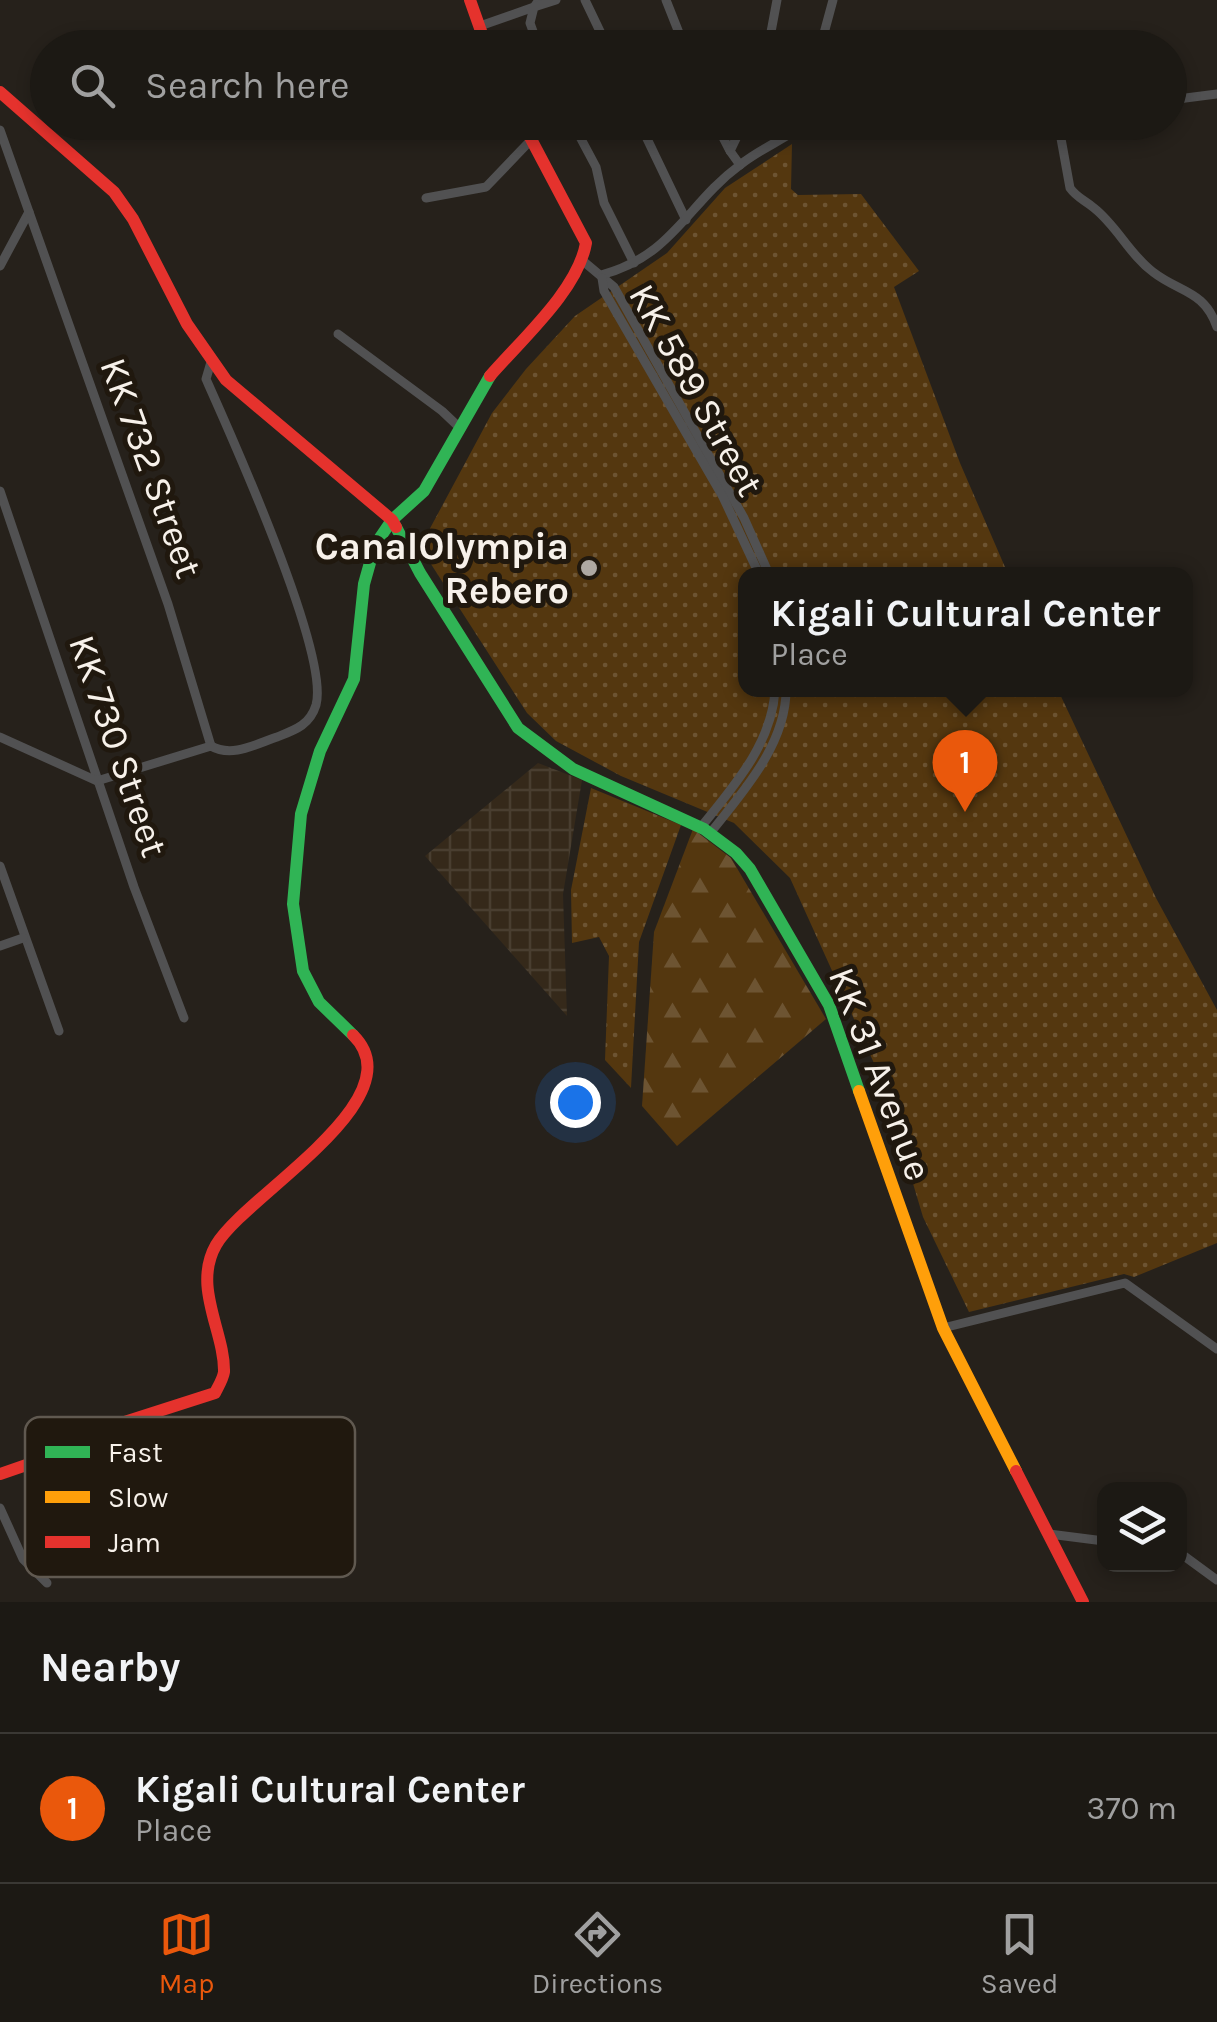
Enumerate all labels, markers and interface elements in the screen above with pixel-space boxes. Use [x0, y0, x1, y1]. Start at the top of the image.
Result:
search box [30, 30, 1187, 140]
icon: search [65, 58, 120, 113]
text: Search here [145, 63, 349, 108]
street label: KK 589 Street [619, 276, 773, 504]
street label: KK 732 Street [90, 352, 212, 584]
place label: CanalOlympia Rebero [315, 524, 569, 613]
marker: CanalOlympia Rebero [578, 557, 600, 579]
popup [738, 567, 1193, 697]
text: Kigali Cultural Center [771, 591, 1160, 636]
street label: KK 730 Street [59, 629, 177, 863]
text: Place [771, 636, 848, 673]
pin: 1 [932, 730, 998, 812]
street label: KK 31 Avenue [819, 961, 941, 1187]
your location [550, 1077, 601, 1128]
legend [25, 1417, 355, 1577]
text: Fast [108, 1436, 163, 1469]
text: Slow [108, 1481, 168, 1514]
map controls [1097, 1482, 1187, 1572]
button: layers [1097, 1482, 1187, 1572]
text: Jam [108, 1526, 161, 1559]
text: Nearby [40, 1642, 180, 1692]
text: Kigali Cultural Center [135, 1767, 525, 1812]
text: 1 [67, 1790, 78, 1827]
text: 370 m [1087, 1790, 1177, 1827]
text: Place [135, 1812, 212, 1849]
tab: Map [159, 1907, 214, 2000]
tab: Directions [532, 1907, 663, 2000]
tab: Saved [981, 1907, 1058, 2000]

